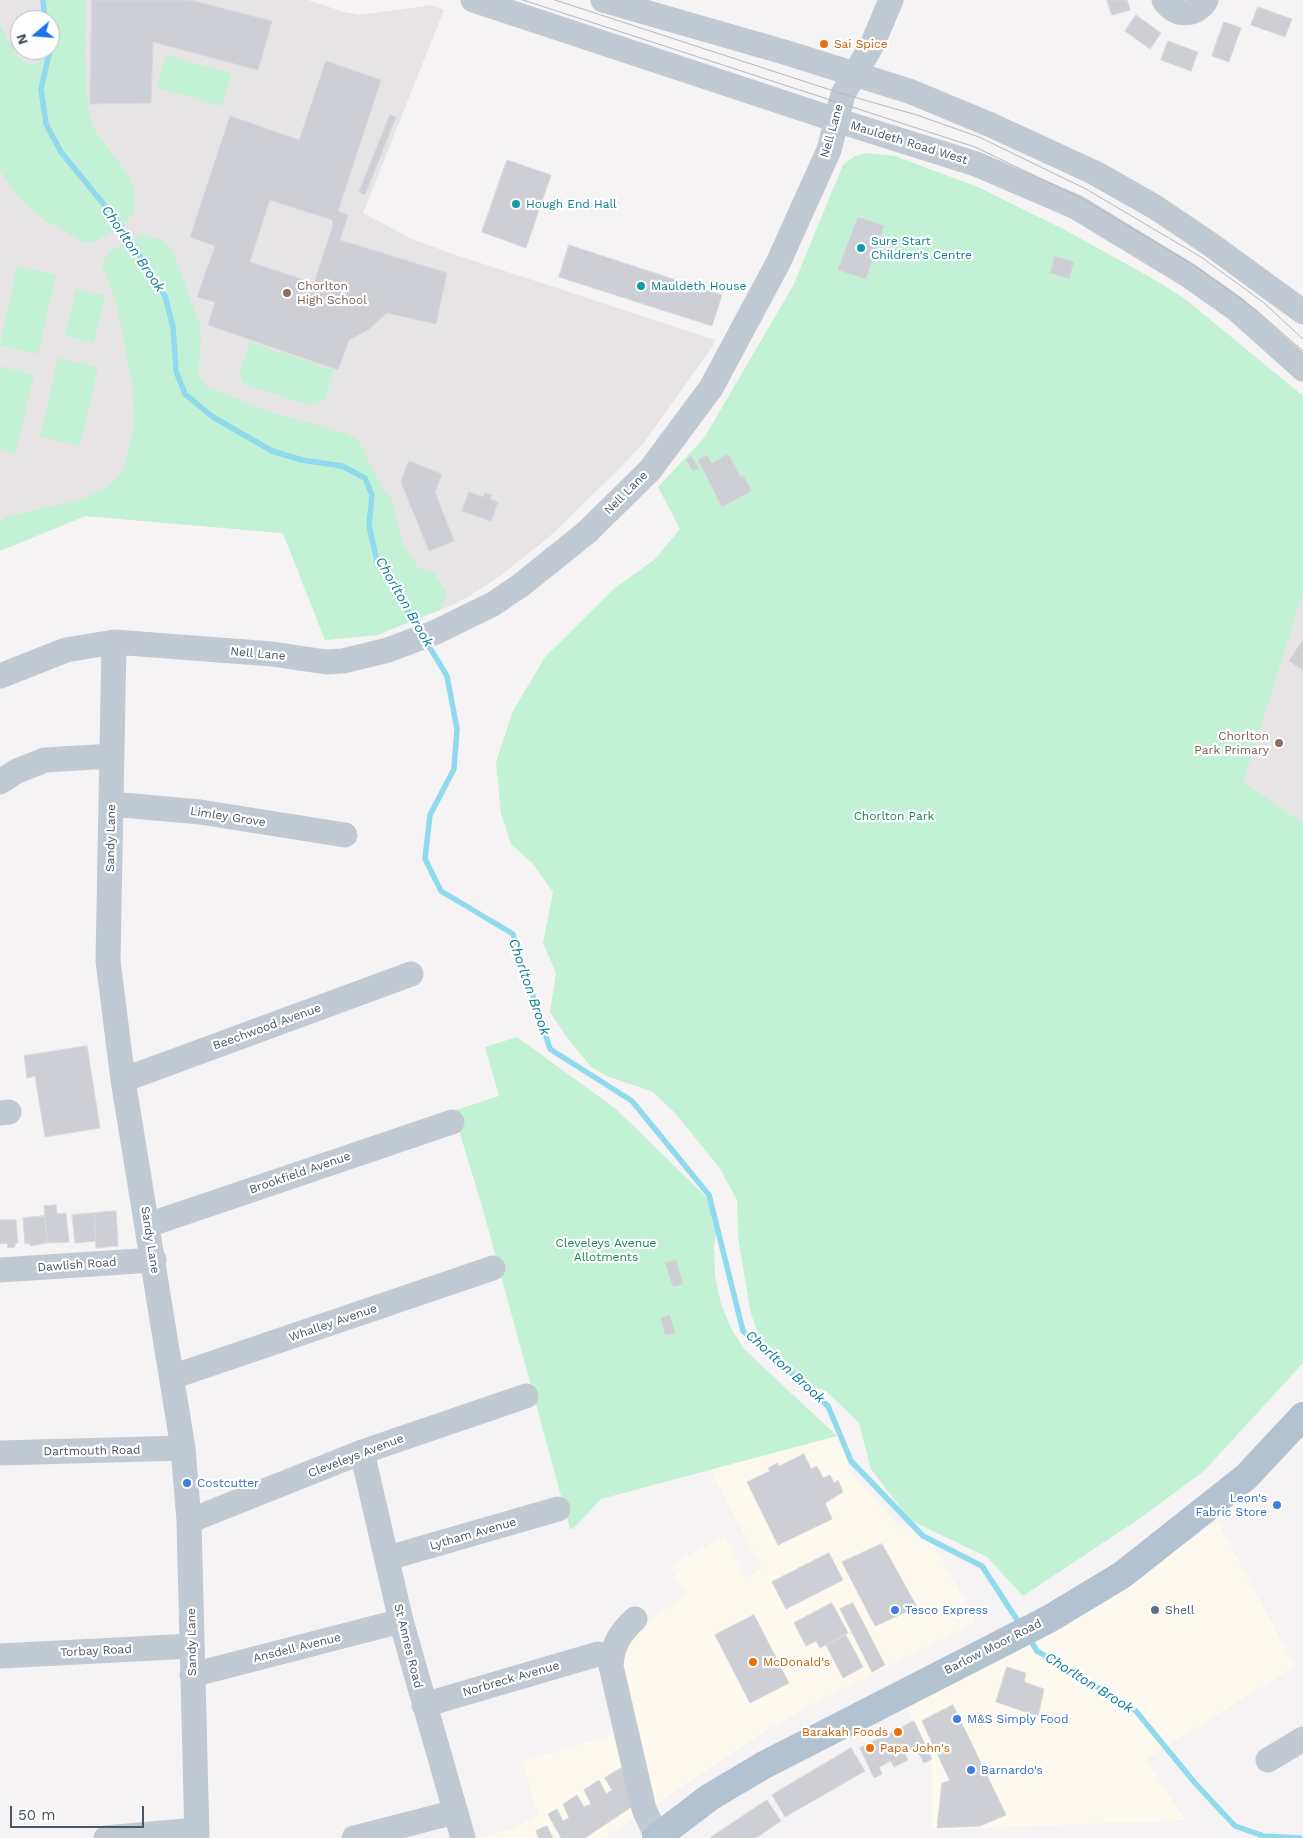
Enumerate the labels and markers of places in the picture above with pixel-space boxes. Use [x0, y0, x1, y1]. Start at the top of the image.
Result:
place label: Sai Spice [834, 37, 888, 51]
marker: Sai Spice [818, 38, 830, 50]
place label: Hough End Hall [526, 197, 617, 211]
marker: Hough End Hall [510, 198, 522, 210]
place label: Sure Start Children's Centre [871, 234, 972, 262]
marker: Sure Start Children's Centre [855, 242, 867, 254]
place label: Chorlton High School [297, 279, 367, 307]
place label: Mauldeth House [651, 279, 746, 293]
marker: Mauldeth House [635, 280, 647, 292]
marker: Chorlton High School [281, 287, 293, 299]
place label: Chorlton Park Primary [1194, 729, 1269, 757]
marker: Chorlton Park Primary [1273, 737, 1285, 749]
place label: Costcutter [197, 1476, 259, 1490]
marker: Costcutter [181, 1477, 193, 1489]
place label: Leon's Fabric Store [1196, 1491, 1267, 1519]
marker: Leon's Fabric Store [1271, 1499, 1283, 1511]
place label: Tesco Express [905, 1603, 988, 1617]
place label: Shell [1165, 1603, 1194, 1617]
marker: Tesco Express [889, 1604, 901, 1616]
marker: Shell [1149, 1604, 1161, 1616]
place label: McDonald's [763, 1655, 830, 1669]
marker: McDonald's [747, 1656, 759, 1668]
place label: M&S Simply Food [967, 1712, 1069, 1726]
marker: M&S Simply Food [951, 1713, 963, 1725]
place label: Barakah Foods [802, 1725, 888, 1739]
marker: Barakah Foods [892, 1726, 904, 1738]
place label: Papa John's [880, 1741, 950, 1755]
marker: Papa John's [864, 1742, 876, 1754]
place label: Barnardo's [981, 1763, 1043, 1777]
marker: Barnardo's [965, 1764, 977, 1776]

